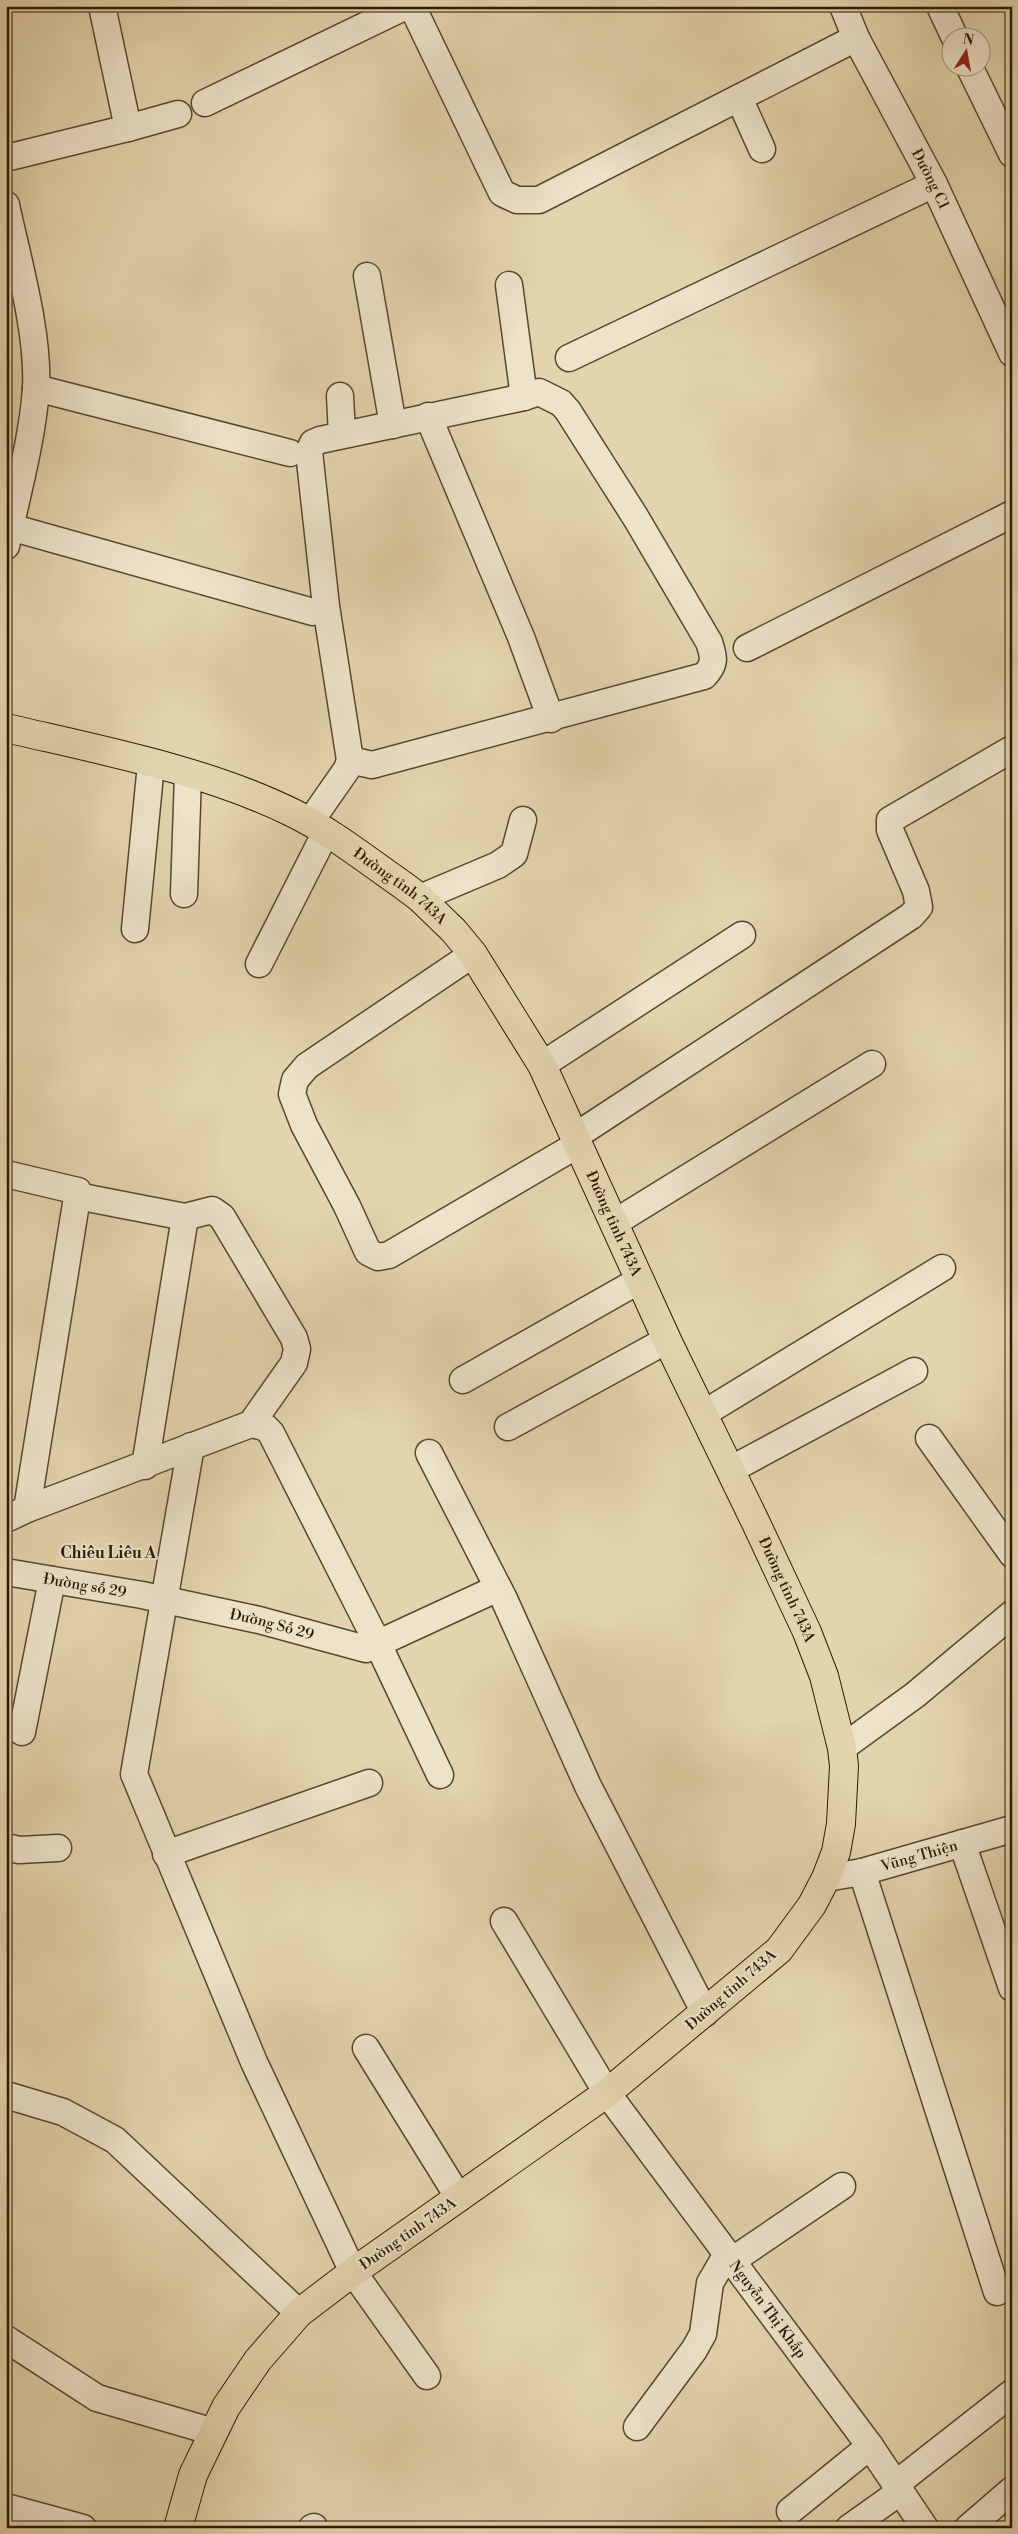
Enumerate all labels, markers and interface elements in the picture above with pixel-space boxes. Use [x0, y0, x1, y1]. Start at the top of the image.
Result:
north arrow [940, 28, 990, 78]
text: N [961, 30, 975, 50]
street label: Đường C1 [907, 145, 954, 213]
street label: Đường tỉnh 743A [350, 843, 452, 929]
street label: Đường tỉnh 743A [582, 1168, 647, 1280]
street label: Đường tỉnh 743A [754, 1534, 820, 1646]
district label: Chiêu Liêu A [60, 1543, 156, 1563]
street label: Đường số 29 [42, 1569, 128, 1602]
street label: Đường Số 29 [228, 1604, 316, 1644]
street label: Vũng Thiện [878, 1836, 960, 1876]
street label: Đường tỉnh 743A [682, 1945, 781, 2035]
street label: Đường tỉnh 743A [356, 2193, 461, 2274]
street label: Nguyễn Thị Khắp [725, 2256, 811, 2362]

